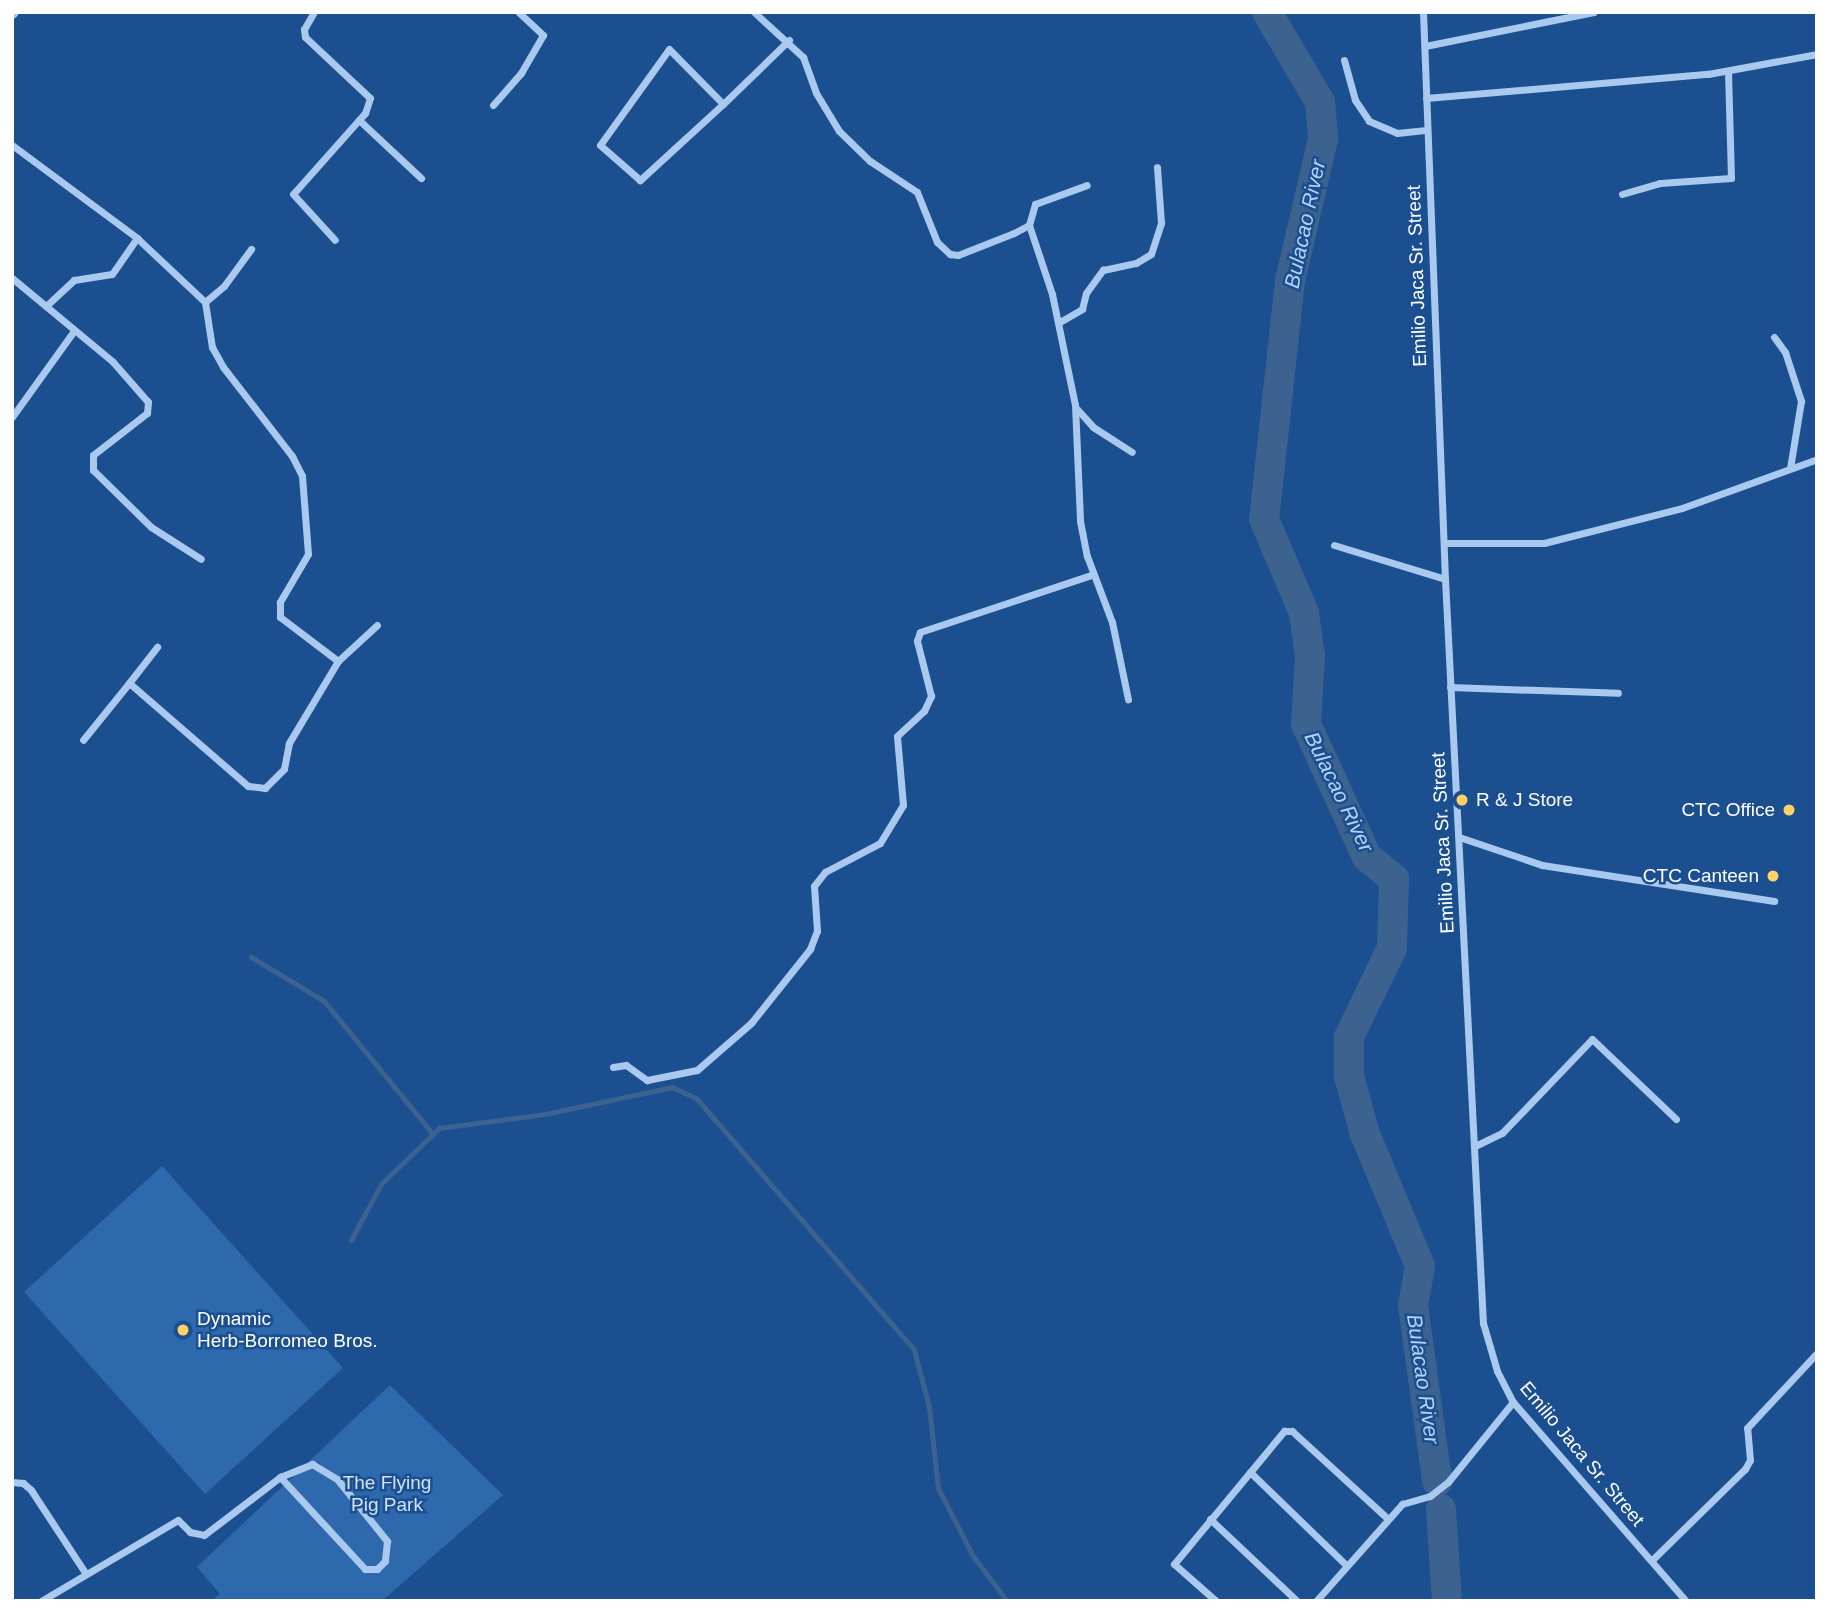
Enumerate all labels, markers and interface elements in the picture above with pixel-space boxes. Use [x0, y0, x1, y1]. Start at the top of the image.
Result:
water label: Bulacao River [1279, 157, 1331, 291]
street label: Emilio Jaca Sr. Street [1402, 185, 1432, 367]
water label: Bulacao River [1299, 728, 1379, 856]
street label: Emilio Jaca Sr. Street [1427, 752, 1459, 934]
place label: R & J Store [1476, 789, 1573, 811]
marker: R & J Store [1454, 792, 1470, 808]
place label: CTC Office [1681, 799, 1775, 821]
marker: CTC Office [1781, 802, 1797, 818]
place label: CTC Canteen [1643, 865, 1759, 887]
marker: CTC Canteen [1765, 868, 1781, 884]
place label: Dynamic Herb-Borromeo Bros. [197, 1308, 378, 1352]
water label: Bulacao River [1401, 1313, 1445, 1445]
marker: Dynamic Herb-Borromeo Bros. [175, 1322, 191, 1338]
street label: Emilio Jaca Sr. Street [1515, 1377, 1649, 1531]
park label: The Flying Pig Park [343, 1472, 431, 1516]

